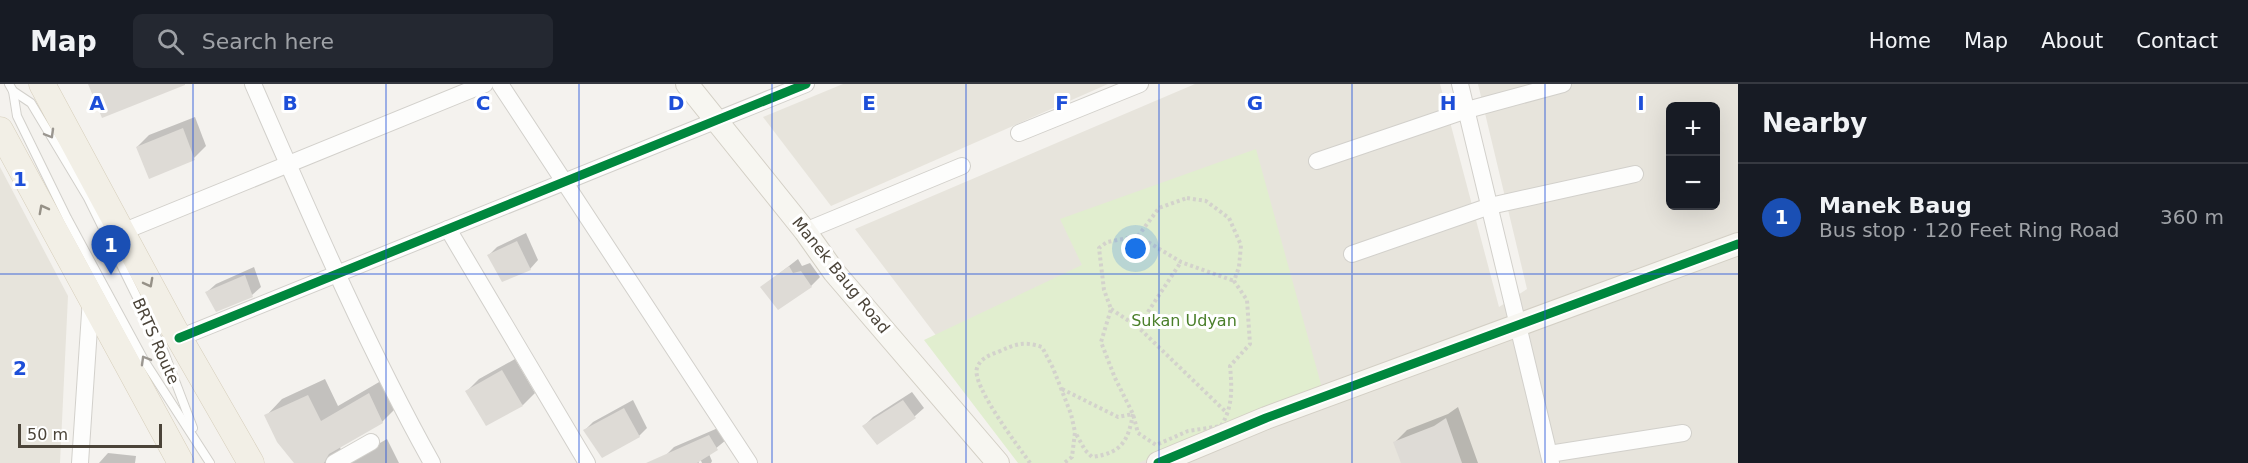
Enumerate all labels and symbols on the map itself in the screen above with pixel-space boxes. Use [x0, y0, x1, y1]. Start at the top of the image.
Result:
text: A [89, 91, 105, 115]
text: B [282, 91, 298, 115]
text: C [476, 91, 490, 115]
text: D [668, 91, 684, 115]
text: E [862, 91, 876, 115]
text: F [1055, 91, 1069, 115]
text: G [1247, 91, 1263, 115]
text: H [1440, 91, 1456, 115]
text: I [1637, 91, 1645, 115]
one-way arrow [42, 128, 54, 138]
text: 1 [13, 167, 27, 191]
one-way arrow [39, 204, 50, 215]
street label: Manek Baug Road [788, 213, 894, 337]
pin: 1 [92, 226, 130, 275]
your location [1121, 234, 1150, 263]
one-way arrow [142, 277, 154, 288]
street label: BRTS Route [129, 295, 183, 387]
park label: Sukan Udyan [1131, 311, 1237, 330]
text: 2 [13, 356, 27, 380]
one-way arrow [140, 356, 152, 366]
scale bar [18, 421, 162, 448]

